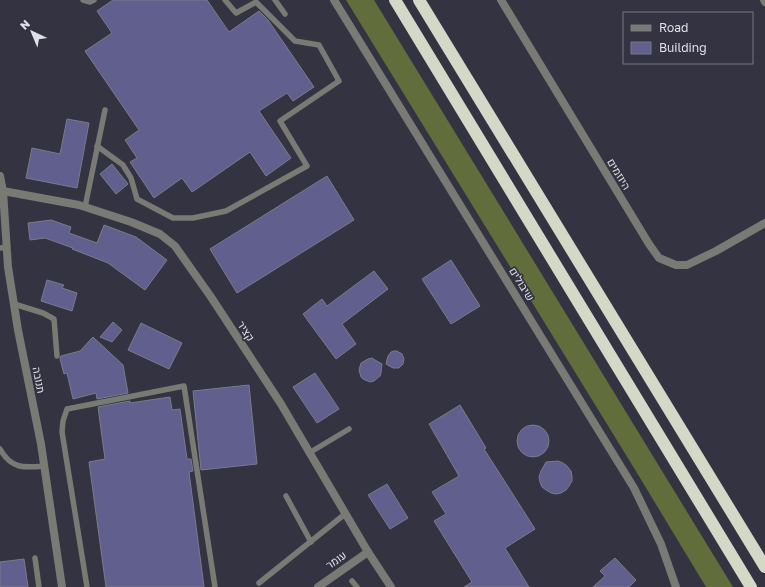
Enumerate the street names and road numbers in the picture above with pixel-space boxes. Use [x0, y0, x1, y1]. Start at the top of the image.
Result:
street label: היוזמים [605, 156, 634, 192]
street label: שיבולים [507, 265, 538, 303]
street label: קציר [235, 318, 258, 343]
street label: תנובה [31, 366, 48, 394]
street label: עומר [323, 548, 348, 571]

